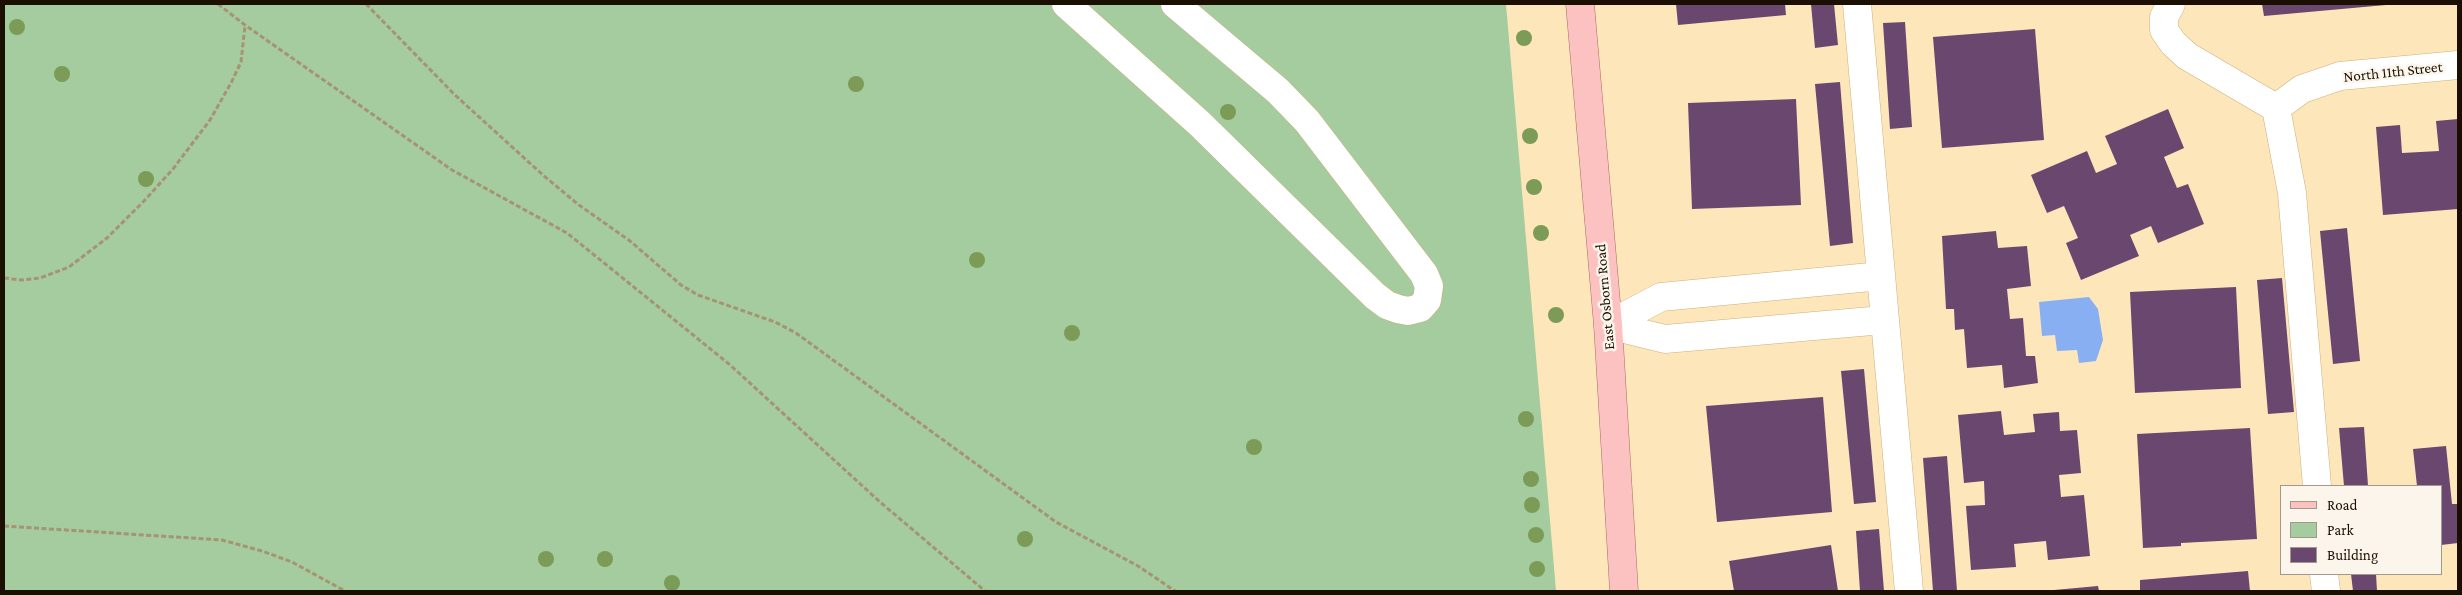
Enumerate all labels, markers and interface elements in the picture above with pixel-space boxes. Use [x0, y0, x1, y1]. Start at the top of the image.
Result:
street label: North 11th Street [2343, 58, 2443, 86]
street label: East Osborn Road [1591, 243, 1619, 351]
legend [2280, 485, 2442, 575]
text: Road [2327, 497, 2357, 513]
text: Park [2327, 522, 2354, 538]
text: Building [2327, 547, 2378, 563]

